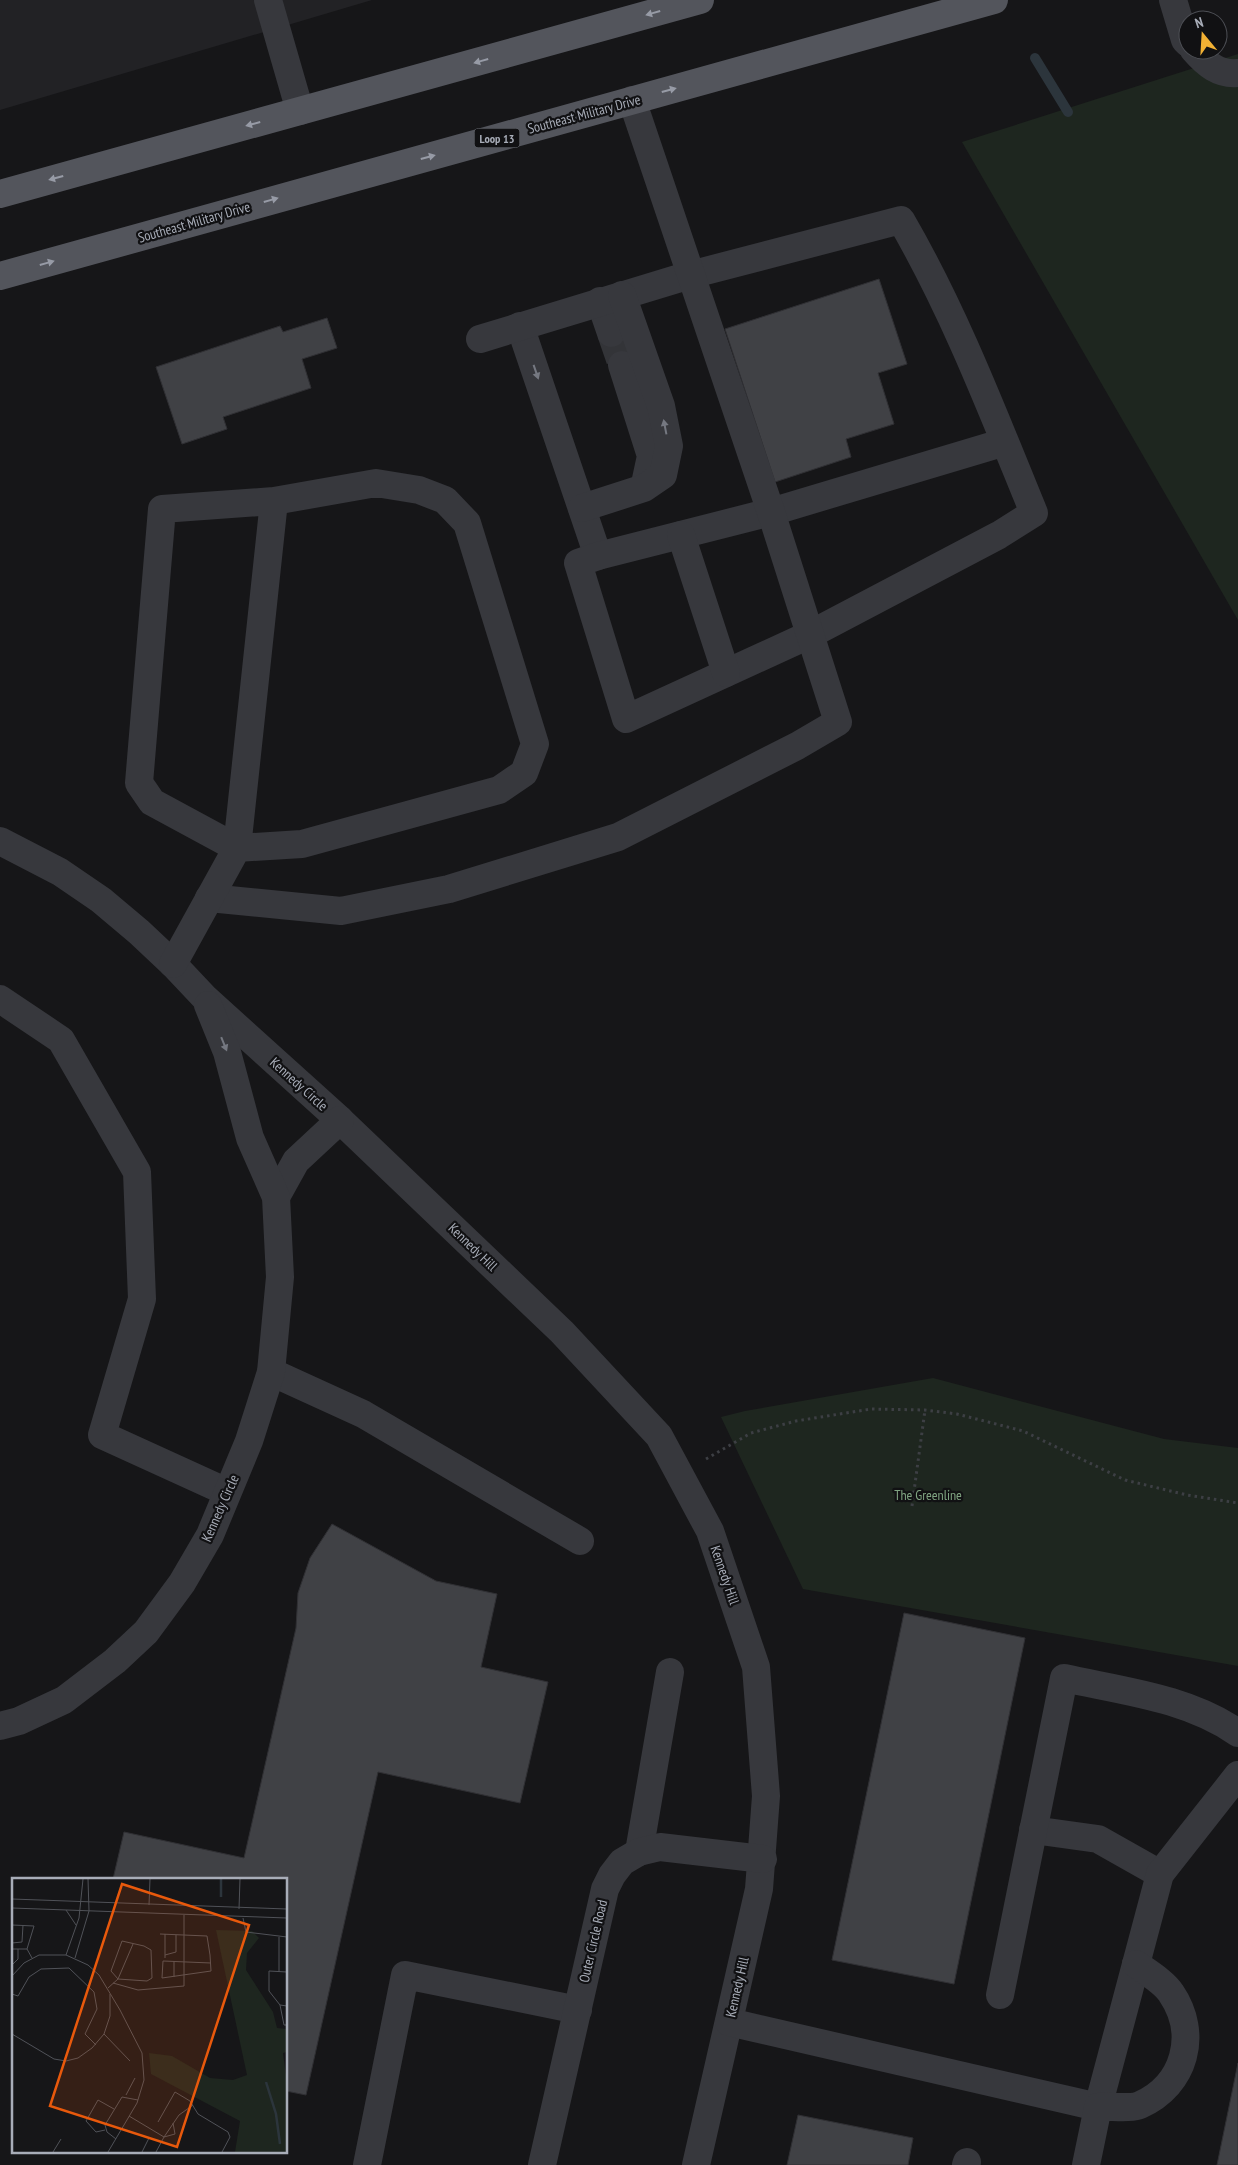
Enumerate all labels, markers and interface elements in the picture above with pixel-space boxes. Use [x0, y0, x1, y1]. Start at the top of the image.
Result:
one-way arrow [645, 9, 660, 17]
north arrow [1178, 10, 1228, 60]
text: N [1193, 13, 1205, 32]
one-way arrow [473, 57, 488, 65]
one-way arrow [661, 86, 676, 94]
street label: Southeast Military Drive [526, 90, 642, 138]
one-way arrow [245, 120, 260, 128]
road number: Loop 13 [474, 128, 520, 148]
one-way arrow [420, 153, 435, 161]
one-way arrow [49, 175, 64, 183]
one-way arrow [264, 196, 279, 204]
street label: Southeast Military Drive [136, 197, 252, 247]
one-way arrow [40, 258, 55, 266]
one-way arrow [532, 365, 540, 380]
one-way arrow [660, 419, 668, 435]
one-way arrow [220, 1037, 228, 1052]
street label: Kennedy Circle [266, 1053, 332, 1115]
street label: Kennedy Hill [445, 1219, 502, 1275]
street label: Kennedy Circle [197, 1472, 243, 1544]
park label: The Greenline [894, 1486, 962, 1504]
street label: Kennedy Hill [707, 1543, 744, 1608]
inset map [12, 1878, 288, 2152]
street label: Outer Circle Road [575, 1898, 611, 1984]
street label: Kennedy Hill [721, 1954, 753, 2019]

